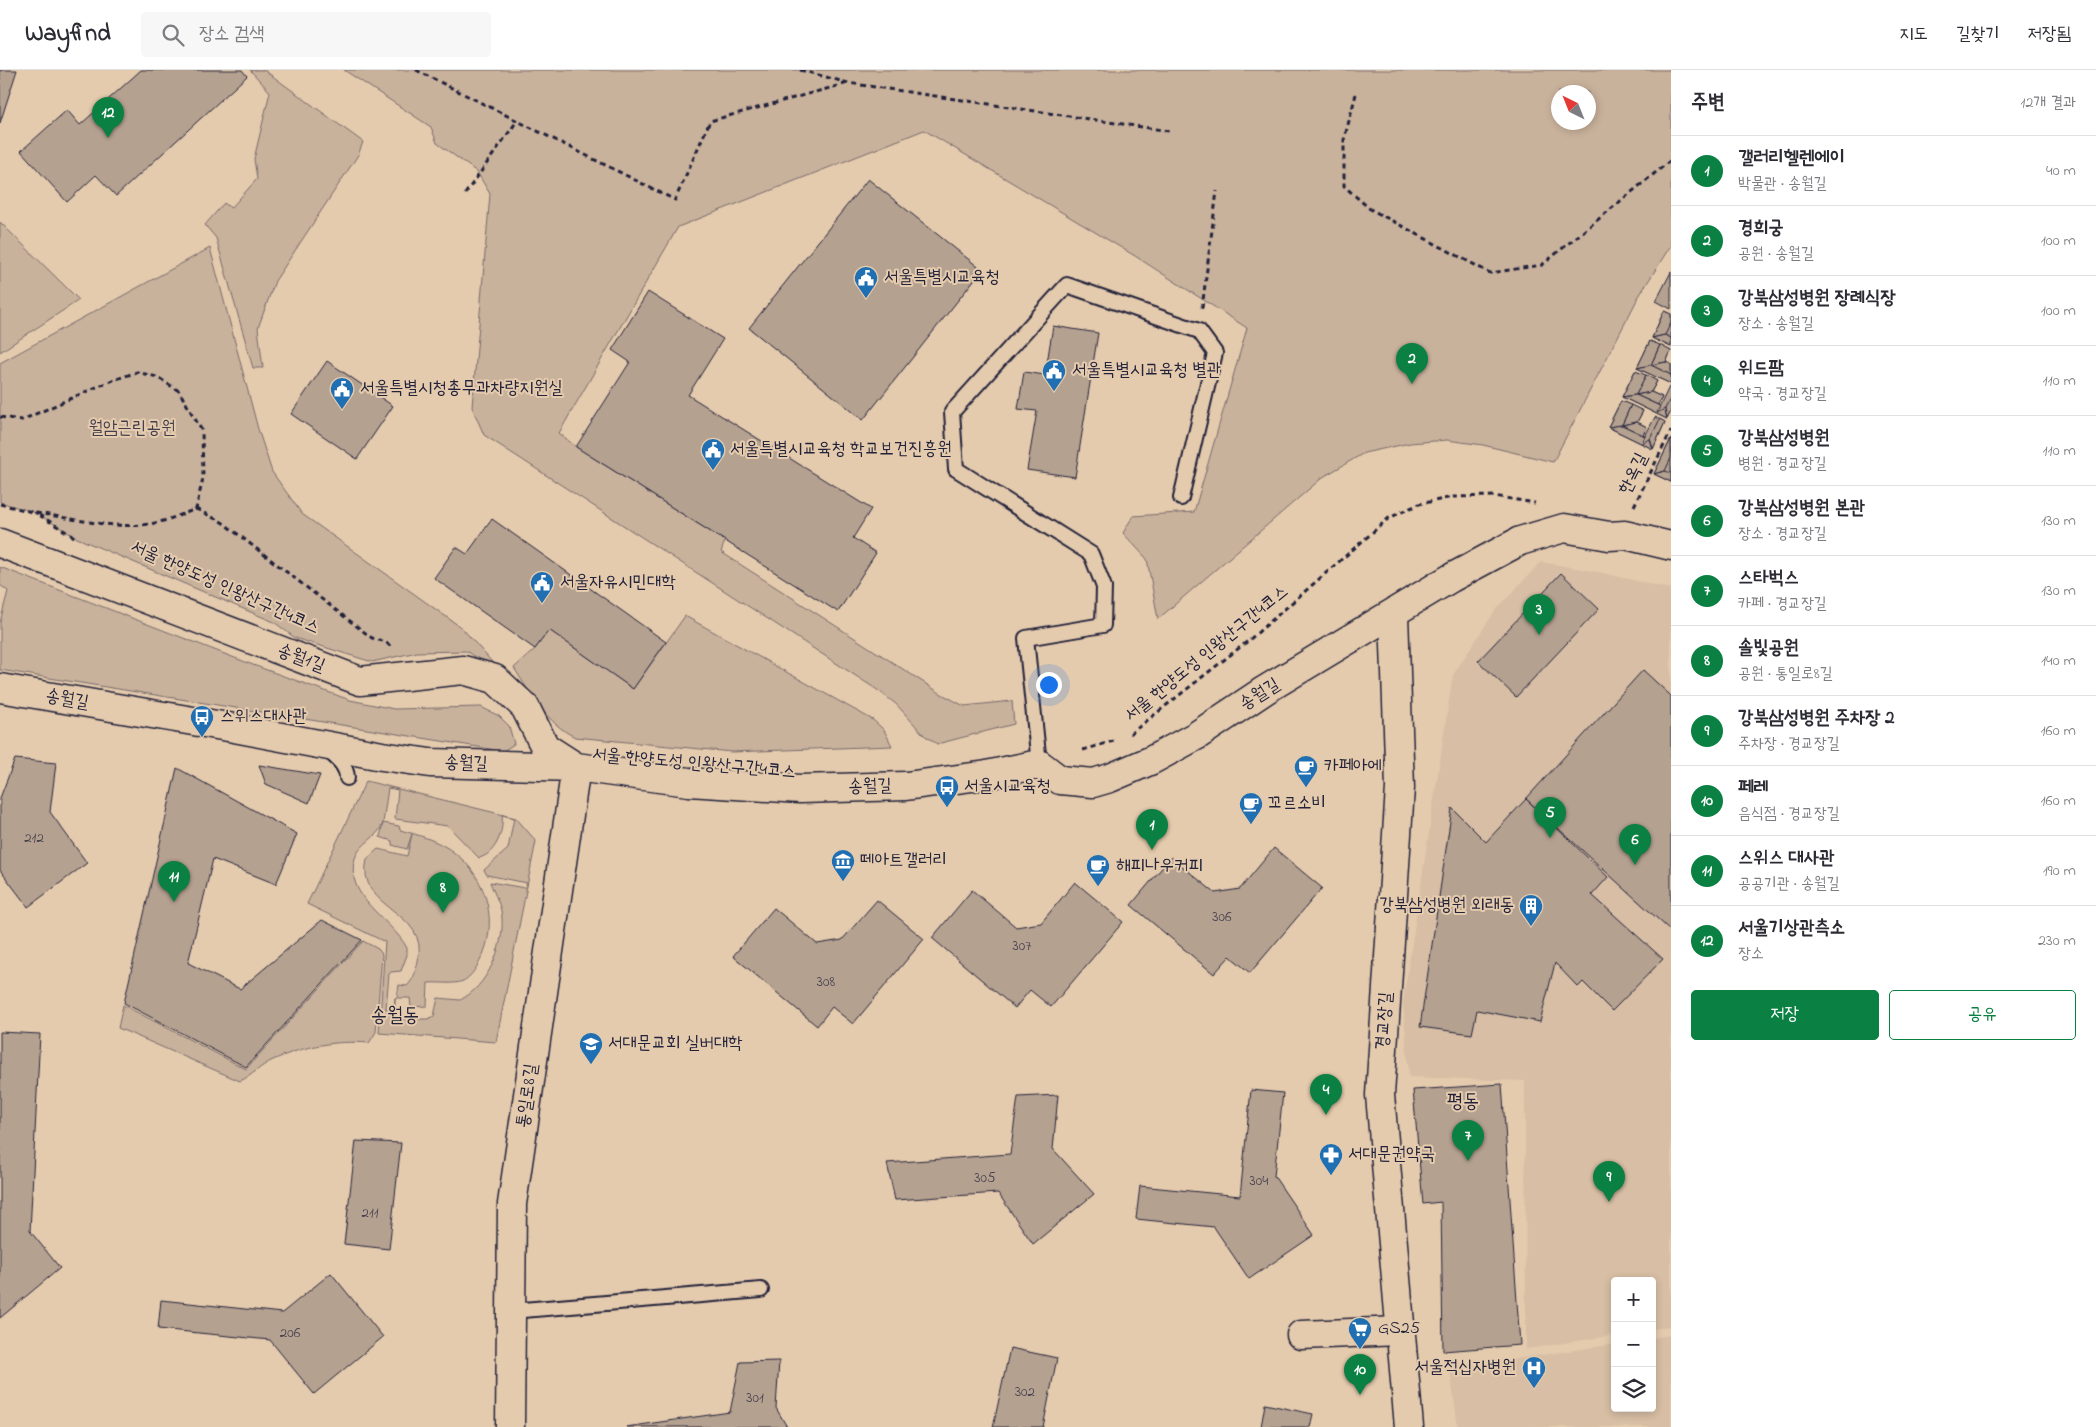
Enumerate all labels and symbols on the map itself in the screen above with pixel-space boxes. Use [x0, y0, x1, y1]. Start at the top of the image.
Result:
north arrow [1551, 85, 1596, 130]
pin: 12 [92, 97, 124, 138]
public building icon: 서울특별시교육청 [853, 265, 879, 299]
place label: 서울특별시교육청 [884, 265, 1000, 291]
pin: 2 [1396, 343, 1428, 384]
public building icon: 서울특별시교육청 별관 [1041, 358, 1067, 392]
place label: 서울특별시교육청 별관 [1072, 358, 1221, 384]
public building icon: 서울특별시청총무과차량지원실 [329, 376, 355, 410]
place label: 서울특별시청총무과차량지원실 [360, 376, 563, 402]
park label: 월암근린공원 [89, 416, 175, 442]
public building icon: 서울특별시교육청 학교보건진흥원 [700, 437, 726, 471]
place label: 서울특별시교육청 학교보건진흥원 [730, 437, 952, 463]
street label: 한옥길 [1613, 448, 1655, 499]
street label: 서울 한양도성 인왕산구간4코스 [126, 534, 324, 642]
public building icon: 서울자유시민대학 [529, 570, 555, 604]
place label: 서울자유시민대학 [560, 570, 676, 596]
street label: 서울 한양도성 인왕산구간4코스 [1119, 579, 1295, 729]
pin: 3 [1523, 594, 1555, 635]
street label: 송월1길 [273, 638, 329, 680]
your location [1036, 672, 1062, 698]
street label: 송월길 [1235, 672, 1286, 718]
street label: 송월길 [43, 683, 91, 717]
bus stop icon: 스위스대사관 [189, 704, 215, 738]
place label: 스위스대사관 [220, 704, 307, 730]
street label: 서울 한양도성 인왕산구간4코스 [591, 742, 797, 786]
street label: 송월길 [444, 750, 489, 778]
cafe icon: 카페아에 [1293, 754, 1319, 788]
place label: 카페아에 [1324, 754, 1382, 780]
street label: 송월길 [848, 774, 892, 800]
bus stop icon: 서울시교육청 [934, 774, 960, 808]
place label: 서울시교육청 [964, 774, 1051, 800]
cafe icon: 꼬르소비 [1238, 791, 1264, 825]
place label: 꼬르소비 [1268, 791, 1326, 817]
pin: 5 [1534, 797, 1566, 838]
pin: 1 [1136, 809, 1168, 850]
pin: 6 [1619, 824, 1651, 865]
house number: 212 [24, 827, 44, 849]
museum icon: 떼아트갤러리 [830, 848, 856, 882]
place label: 떼아트갤러리 [860, 848, 947, 874]
cafe icon: 해피나우커피 [1085, 853, 1111, 887]
place label: 해피나우커피 [1116, 853, 1203, 879]
pin: 11 [158, 861, 190, 902]
pin: 8 [427, 872, 459, 913]
place label: 강북삼성병원 외래동 [1379, 893, 1514, 919]
building icon: 강북삼성병원 외래동 [1518, 893, 1544, 927]
house number: 306 [1212, 906, 1232, 928]
house number: 307 [1013, 935, 1031, 957]
house number: 308 [817, 971, 836, 993]
street label: 경교장길 [1370, 991, 1400, 1051]
district label: 송월동 [371, 1002, 419, 1031]
school or university icon: 서대문교회 실버대학 [578, 1031, 604, 1065]
place label: 서대문교회 실버대학 [608, 1031, 743, 1057]
street label: 통일로8길 [511, 1062, 545, 1130]
pin: 4 [1310, 1074, 1342, 1115]
district label: 평동 [1447, 1088, 1479, 1117]
pin: 7 [1452, 1120, 1484, 1161]
pharmacy icon: 서대문권약국 [1318, 1142, 1344, 1176]
place label: 서대문권약국 [1348, 1142, 1435, 1168]
pin: 9 [1593, 1161, 1625, 1202]
house number: 305 [974, 1167, 996, 1189]
house number: 304 [1250, 1170, 1268, 1192]
house number: 211 [362, 1202, 379, 1224]
supermarket icon: GS25 [1347, 1316, 1373, 1350]
place label: GS25 [1378, 1316, 1420, 1342]
house number: 206 [280, 1322, 301, 1344]
pin: 10 [1344, 1354, 1376, 1395]
place label: 서울적십자병원 [1415, 1355, 1516, 1381]
hospital icon: 서울적십자병원 [1521, 1355, 1547, 1389]
house number: 302 [1015, 1381, 1036, 1403]
house number: 301 [746, 1387, 764, 1409]

